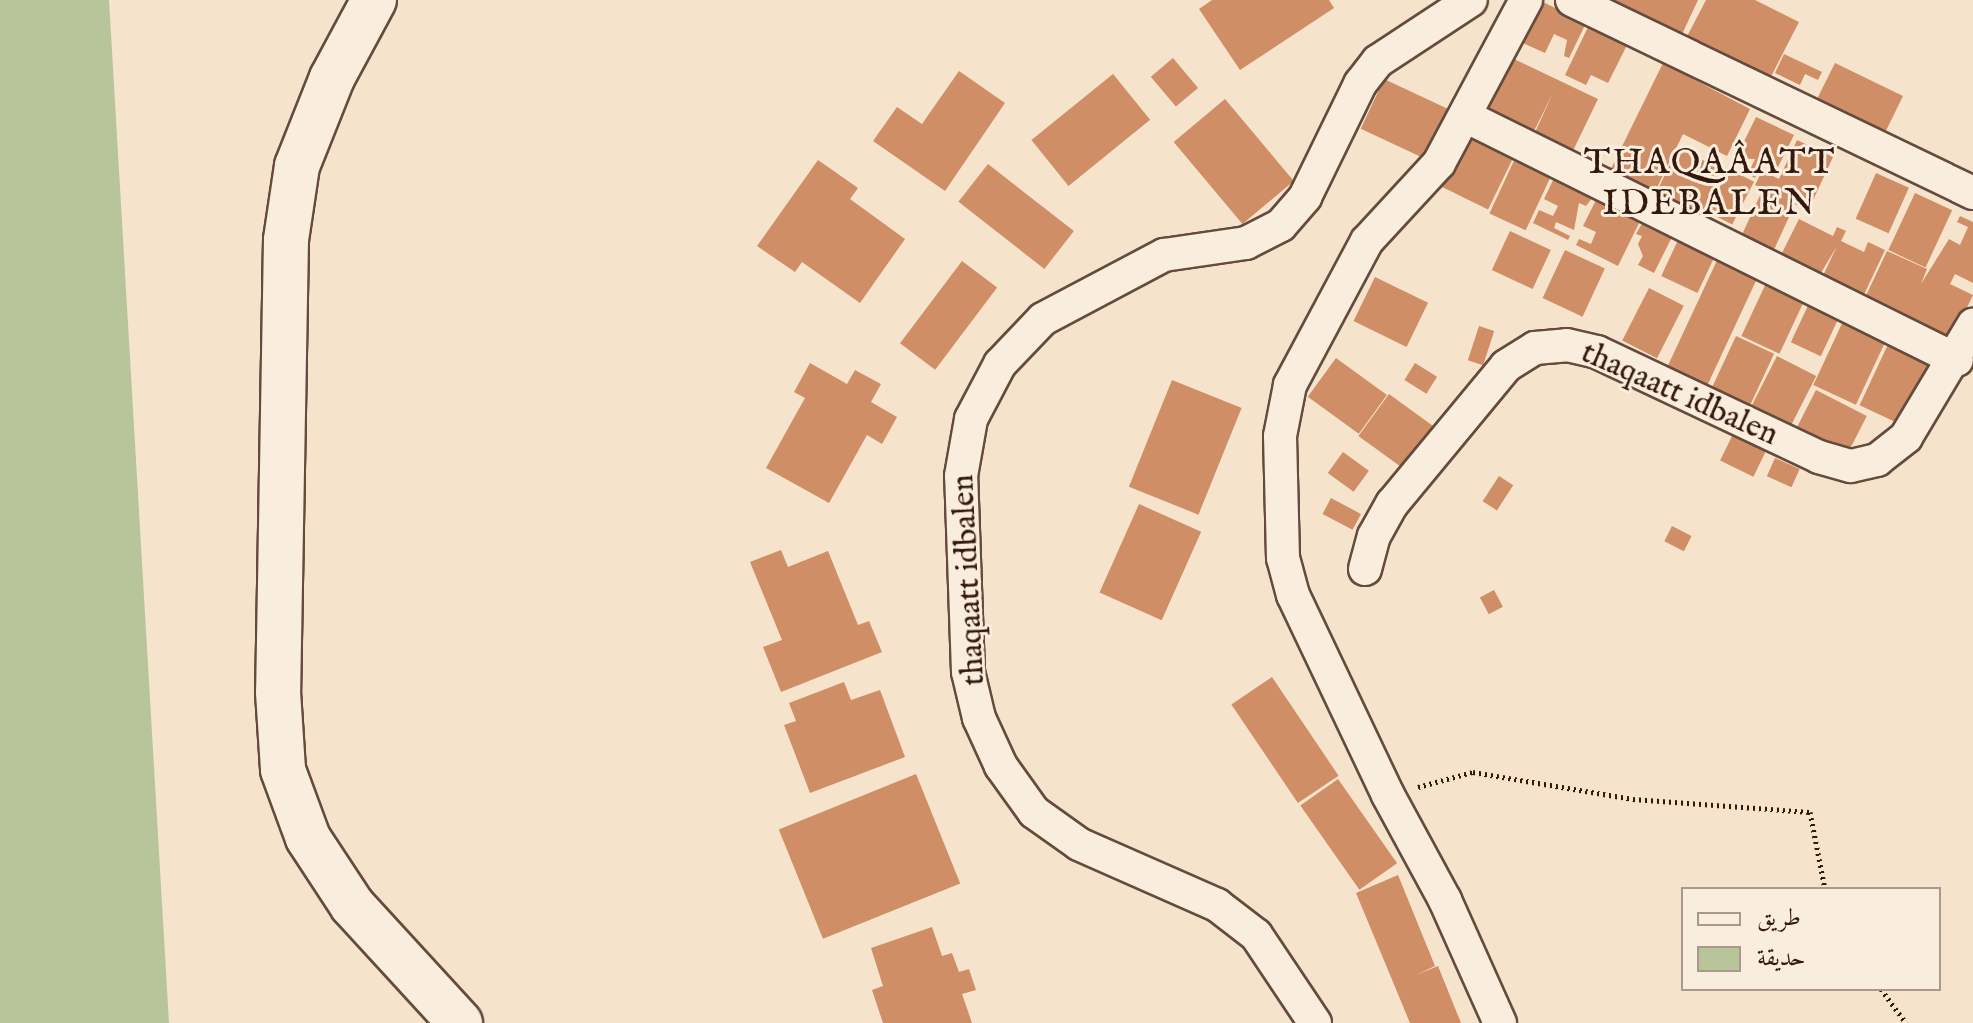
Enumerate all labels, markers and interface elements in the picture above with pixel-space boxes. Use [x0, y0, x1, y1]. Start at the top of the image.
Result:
district label: THAQAÂATT IDEBALEN [1584, 141, 1836, 226]
street label: thaqaatt idbalen [1575, 335, 1783, 455]
street label: thaqaatt idbalen [945, 474, 995, 686]
legend [1681, 887, 1941, 991]
text: طريق [1757, 903, 1801, 934]
text: حديقة [1757, 943, 1806, 974]

